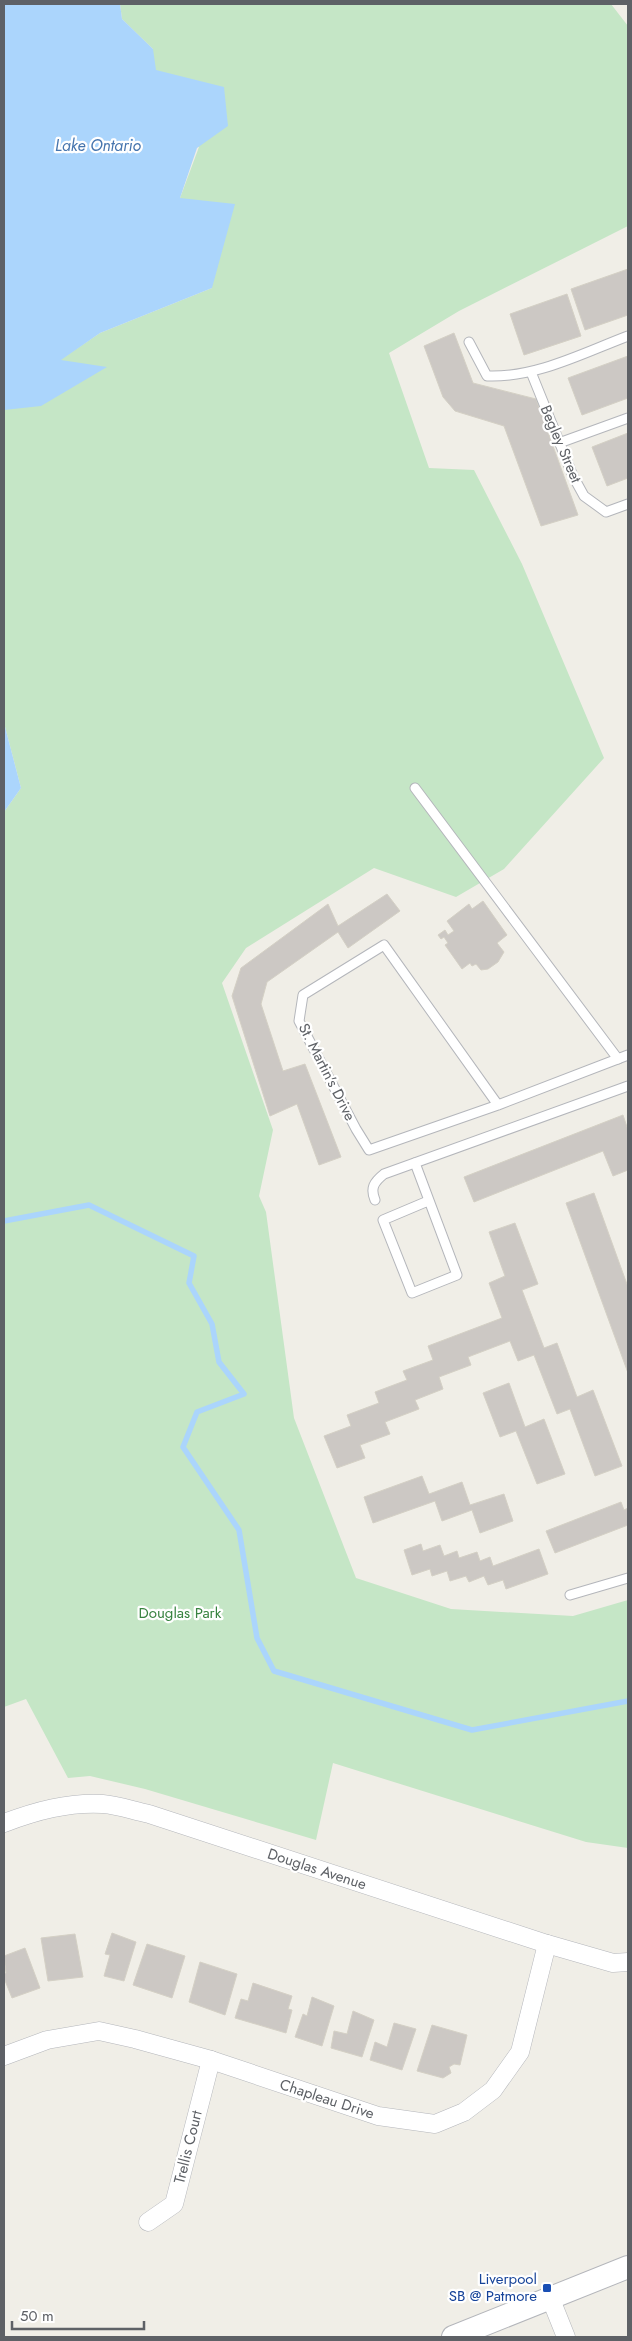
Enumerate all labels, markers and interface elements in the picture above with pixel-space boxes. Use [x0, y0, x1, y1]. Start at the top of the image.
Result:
water label: Lake Ontario [55, 134, 142, 157]
street label: Begley Street [535, 402, 587, 487]
street label: St. Martin's Drive [293, 1019, 361, 1125]
park label: Douglas Park [139, 1602, 222, 1624]
street label: Douglas Avenue [265, 1843, 370, 1895]
street label: Chapleau Drive [277, 2073, 377, 2125]
street label: Trellis Court [168, 2108, 208, 2186]
place label: Liverpool SB @ Patmore [449, 2268, 537, 2307]
marker: Liverpool SB @ Patmore [541, 2282, 553, 2294]
scale bar [12, 2298, 145, 2330]
text: 50 m [20, 2305, 54, 2327]

